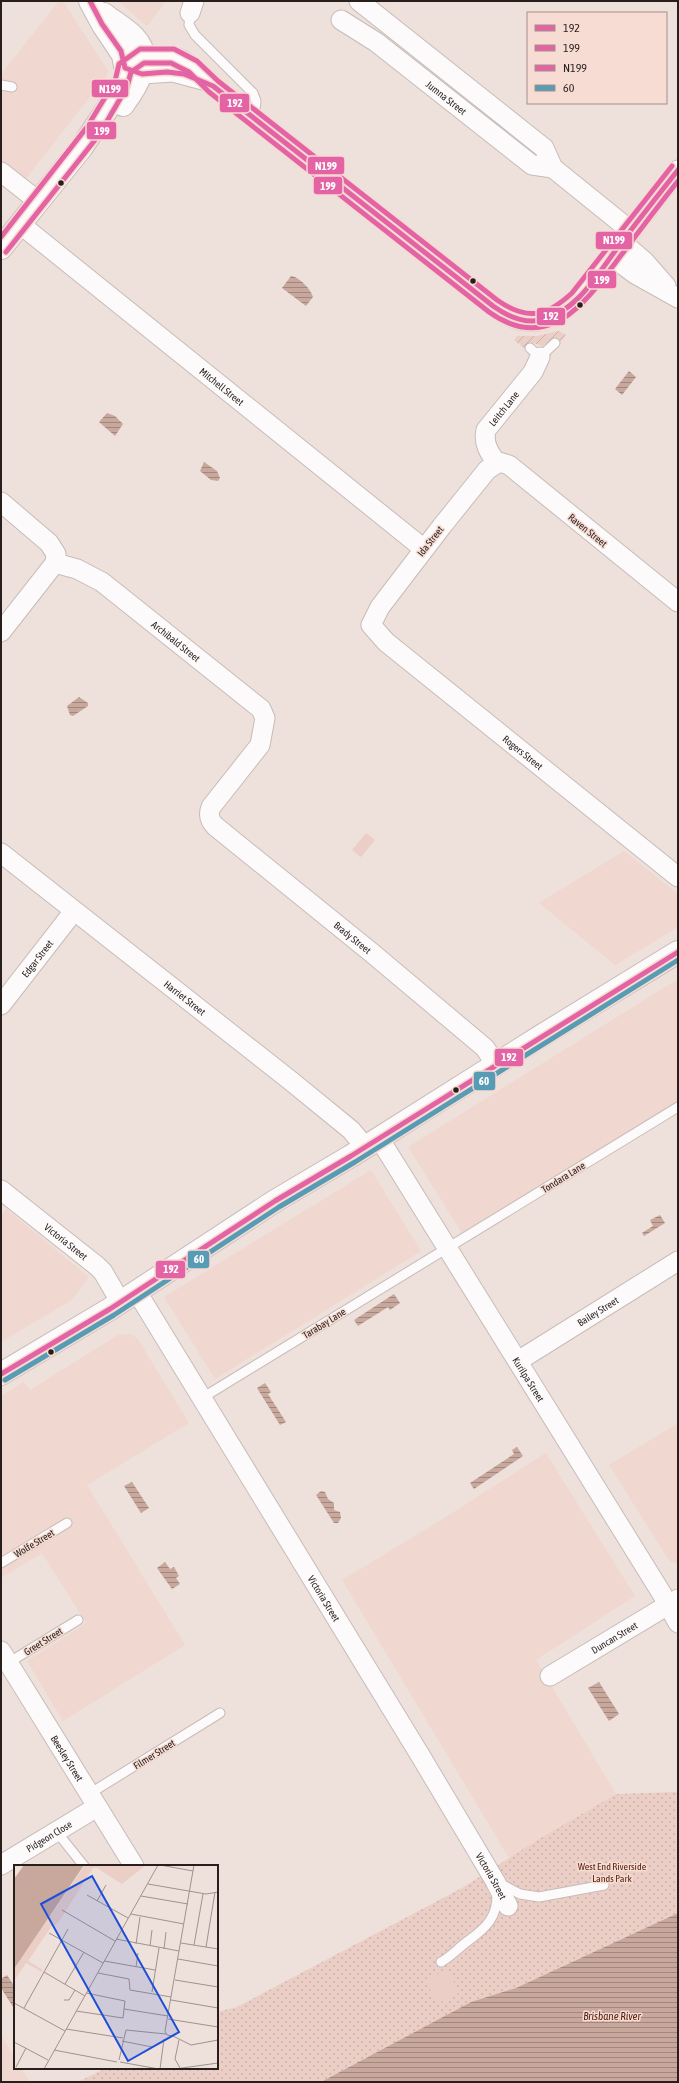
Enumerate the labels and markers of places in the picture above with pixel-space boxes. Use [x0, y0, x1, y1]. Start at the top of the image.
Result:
unlabelled marker [56, 178, 66, 188]
unlabelled marker [468, 276, 478, 286]
unlabelled marker [575, 300, 585, 310]
unlabelled marker [451, 1085, 461, 1095]
unlabelled marker [46, 1347, 56, 1357]

